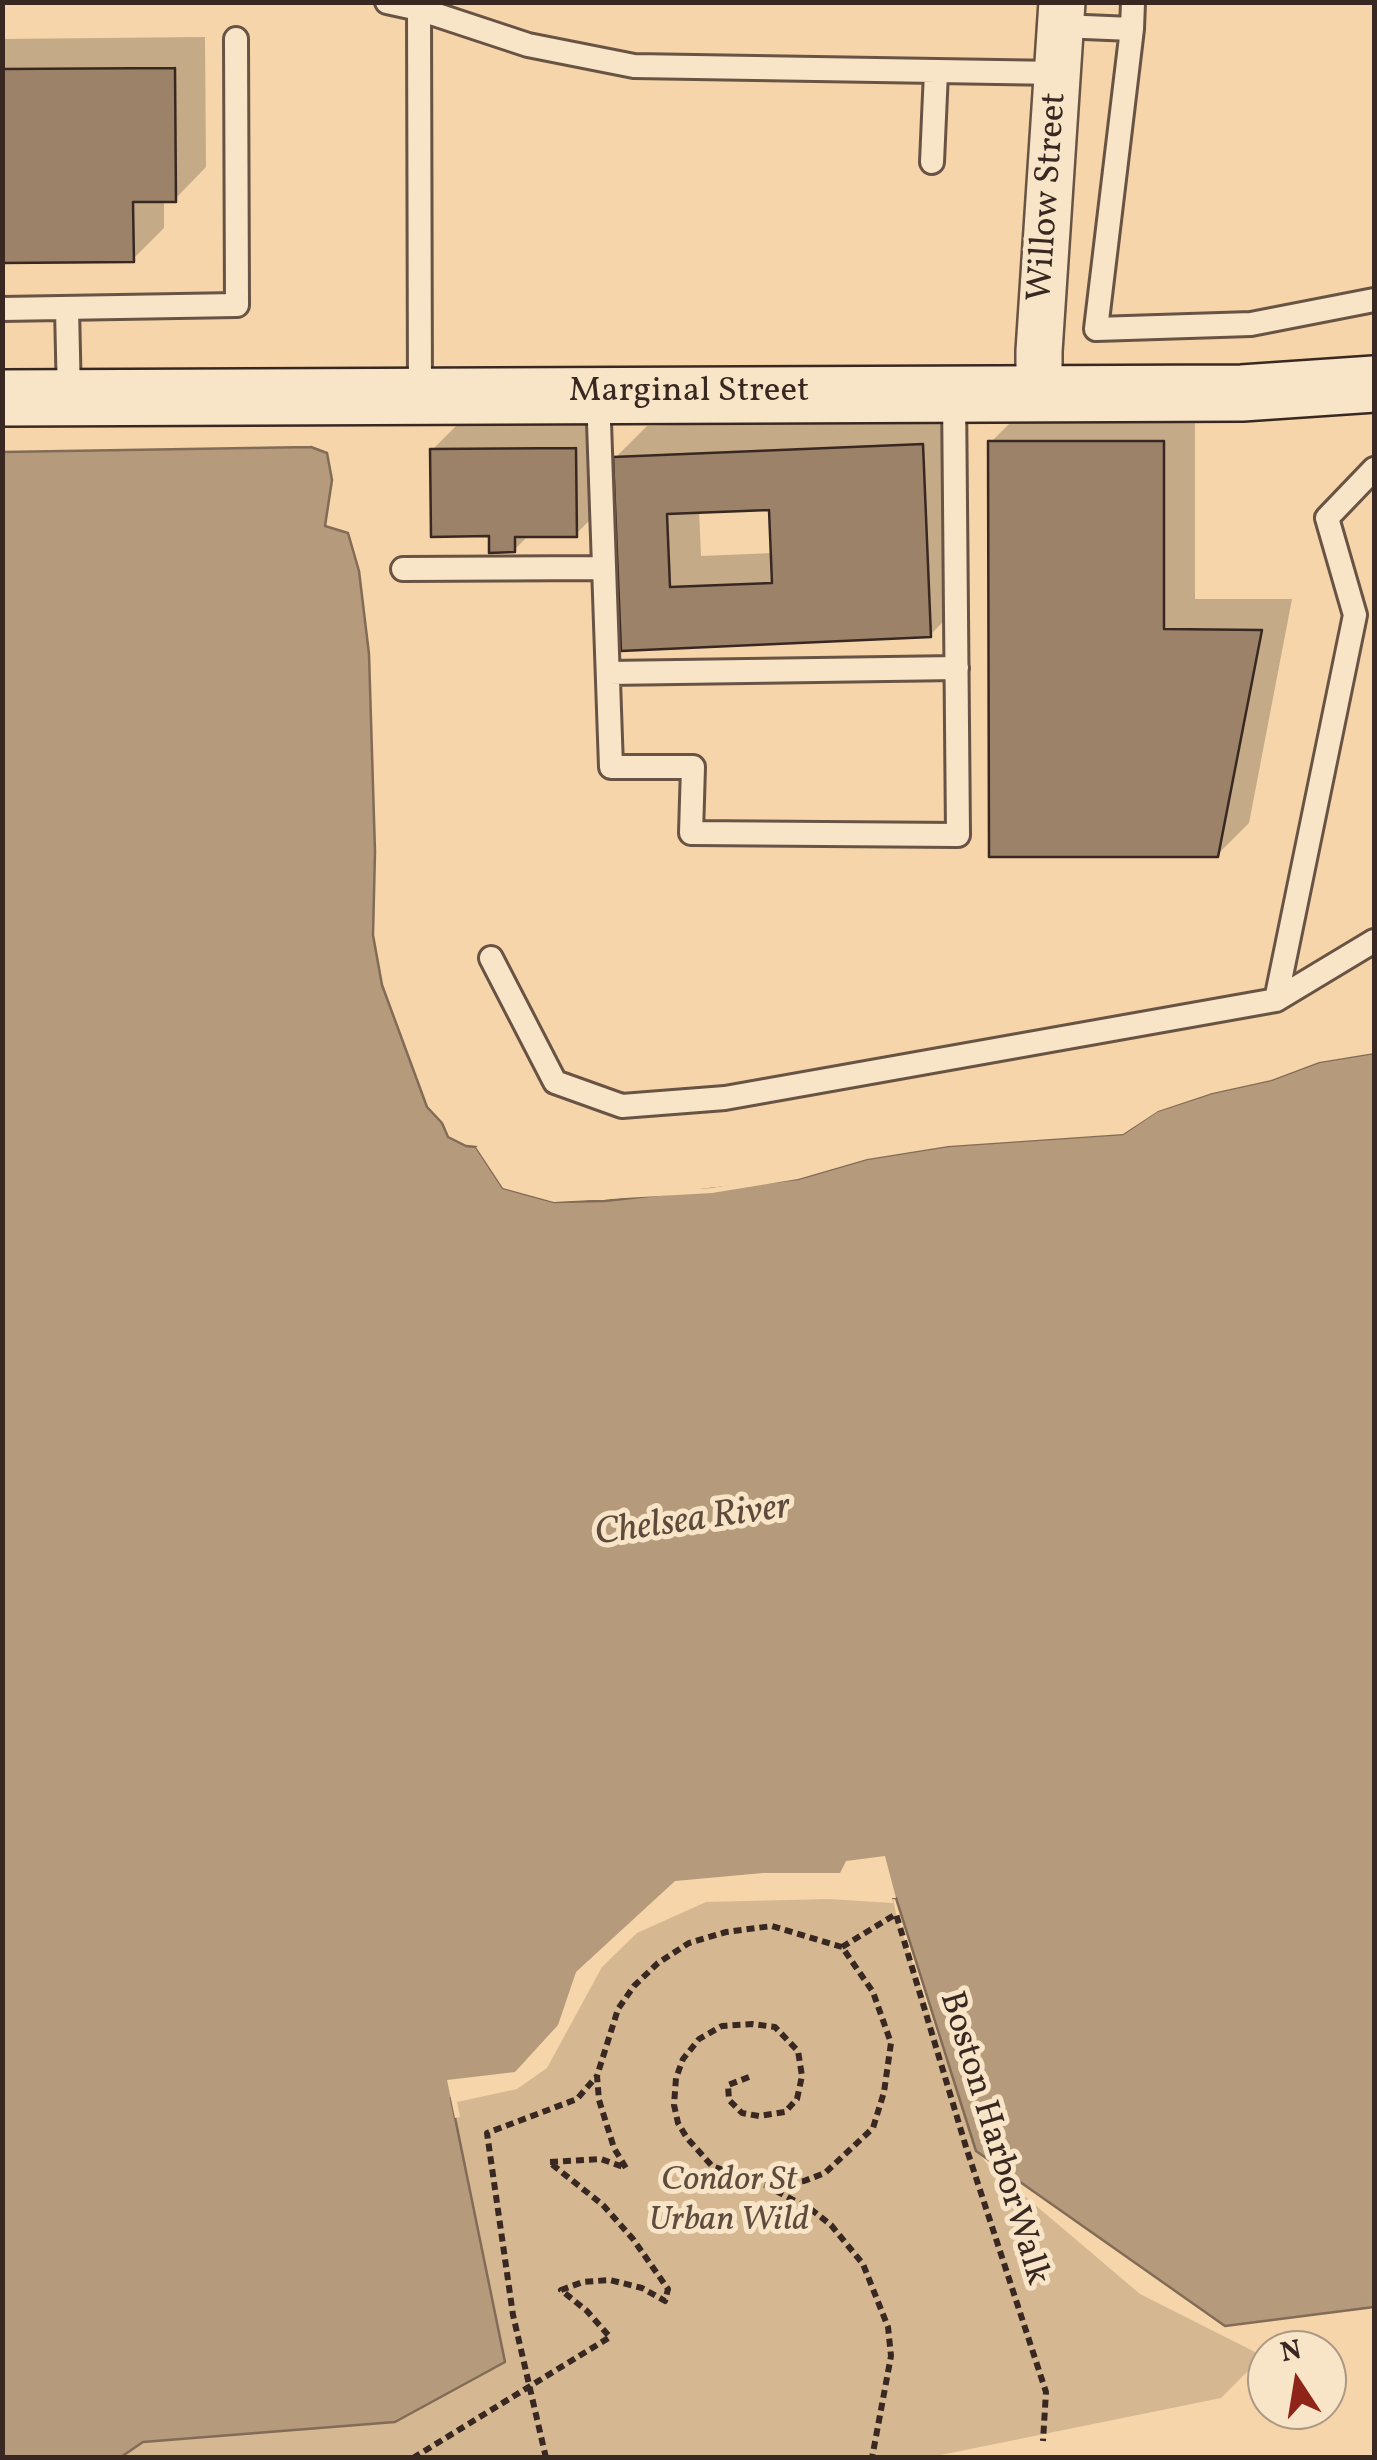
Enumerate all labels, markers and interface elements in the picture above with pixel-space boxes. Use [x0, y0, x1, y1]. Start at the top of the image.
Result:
street label: Willow Street [1022, 91, 1078, 303]
street label: Marginal Street [569, 373, 809, 415]
water label: Chelsea River [592, 1487, 794, 1559]
street label: Boston HarborWalk [927, 1987, 1057, 2291]
park label: Condor St Urban Wild [649, 2162, 809, 2244]
north arrow [1247, 2330, 1347, 2430]
text: N [1277, 2331, 1305, 2373]

